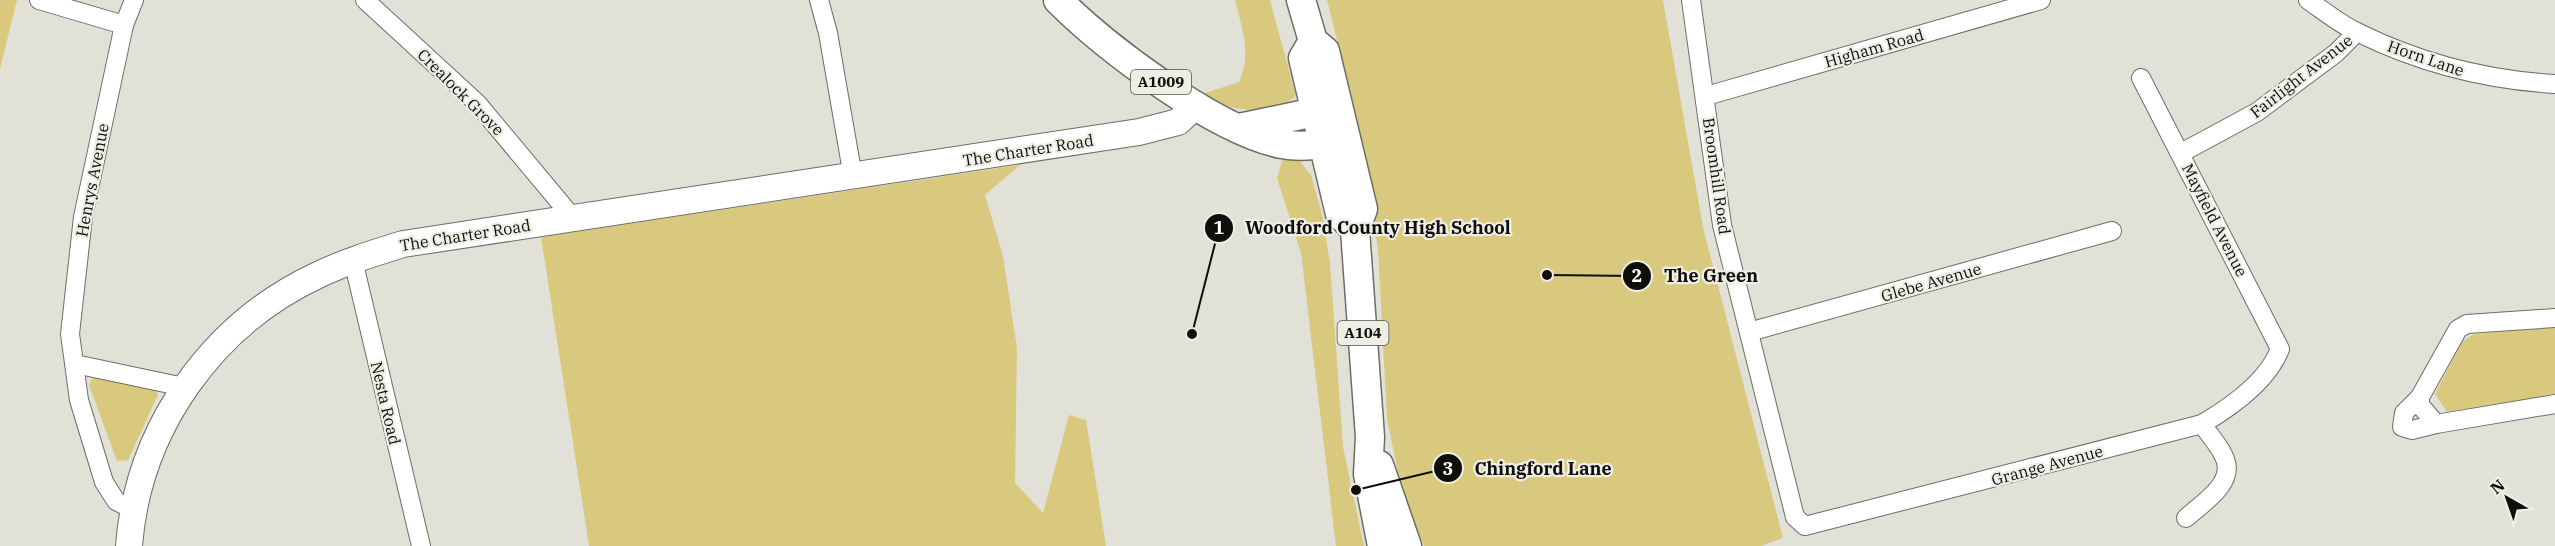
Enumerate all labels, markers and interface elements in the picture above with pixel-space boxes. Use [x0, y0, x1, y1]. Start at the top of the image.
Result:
street label: Higham Road [1822, 24, 1926, 72]
street label: Fairlight Avenue [2246, 30, 2356, 122]
street label: Horn Lane [2385, 36, 2467, 80]
street label: Crealock Grove [413, 44, 509, 140]
road number: A1009 [1131, 70, 1191, 94]
street label: Broomhill Road [1699, 116, 1735, 236]
street label: Henrys Avenue [71, 122, 113, 238]
street label: The Charter Road [961, 130, 1095, 170]
street label: Mayfield Avenue [2178, 160, 2252, 280]
callout: Woodford County High School [1204, 210, 1523, 246]
street label: The Charter Road [398, 215, 532, 255]
text: 1 [1214, 216, 1225, 239]
text: Woodford County High School [1245, 216, 1511, 239]
callout: The Green [1622, 258, 1770, 294]
street label: Glebe Avenue [1879, 258, 1983, 306]
text: 2 [1632, 264, 1642, 287]
text: The Green [1664, 264, 1758, 287]
road number: A104 [1338, 321, 1388, 345]
street label: Nesta Road [367, 359, 405, 447]
street label: Grange Avenue [1989, 440, 2105, 490]
callout: Chingford Lane [1433, 450, 1624, 486]
text: 3 [1443, 457, 1453, 480]
text: Chingford Lane [1474, 457, 1612, 480]
north arrow [2477, 468, 2537, 528]
text: N [2486, 475, 2509, 498]

